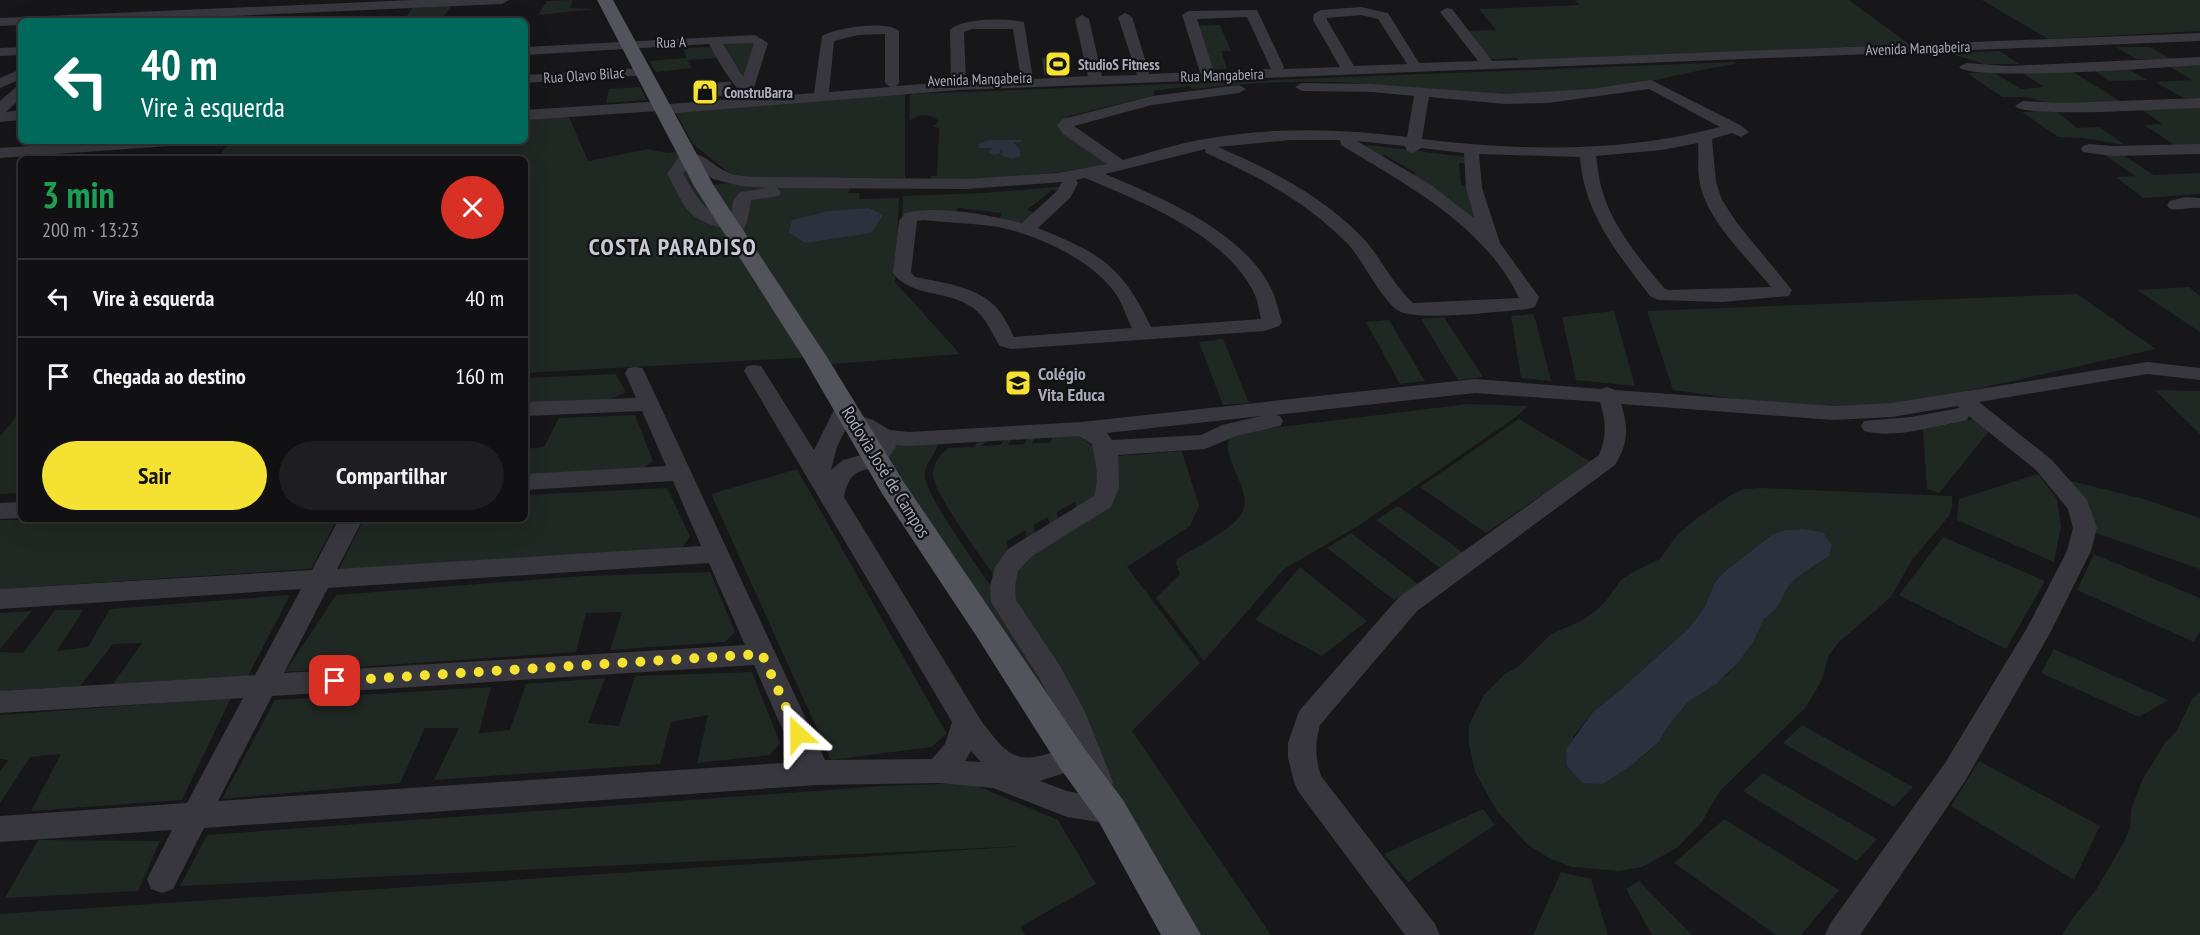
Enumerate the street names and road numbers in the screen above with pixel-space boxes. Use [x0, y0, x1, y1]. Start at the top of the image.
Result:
street label: Rua A [656, 32, 687, 52]
street label: Avenida Mangabeira [1865, 37, 1971, 59]
street label: Rua Olavo Bilac [543, 63, 626, 87]
street label: Rua Mangabeira [1180, 64, 1264, 86]
street label: Avenida Mangabeira [927, 68, 1033, 90]
street label: Rodovia José de Campos [836, 402, 936, 542]

